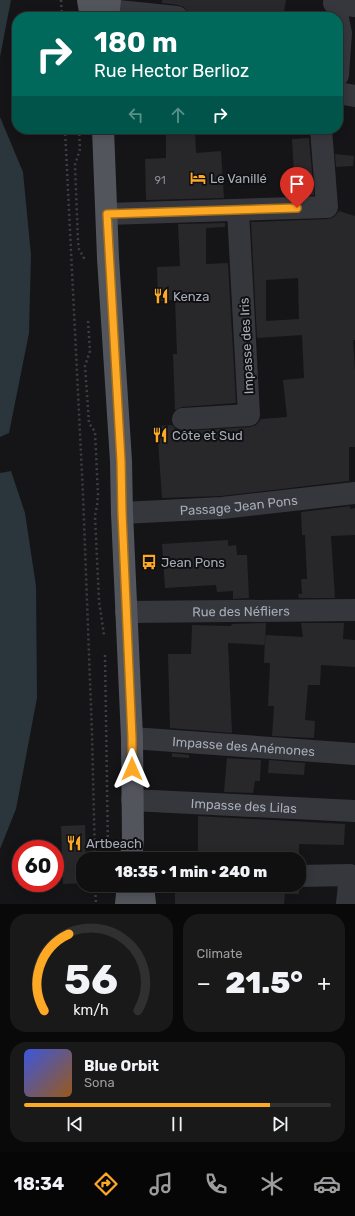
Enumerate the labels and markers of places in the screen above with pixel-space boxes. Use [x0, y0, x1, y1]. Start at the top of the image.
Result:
pin [280, 167, 314, 208]
hotel icon: Le Vanillé [189, 169, 207, 187]
place label: Le Vanillé [210, 171, 267, 186]
restaurant icon: Kenza [152, 287, 170, 305]
place label: Kenza [173, 289, 209, 304]
restaurant icon: Côte et Sud [151, 426, 169, 444]
place label: Côte et Sud [172, 428, 243, 443]
bus stop icon: Jean Pons [140, 553, 158, 571]
place label: Jean Pons [161, 555, 225, 570]
restaurant icon: Artbeach [65, 834, 83, 852]
place label: Artbeach [86, 836, 142, 851]

